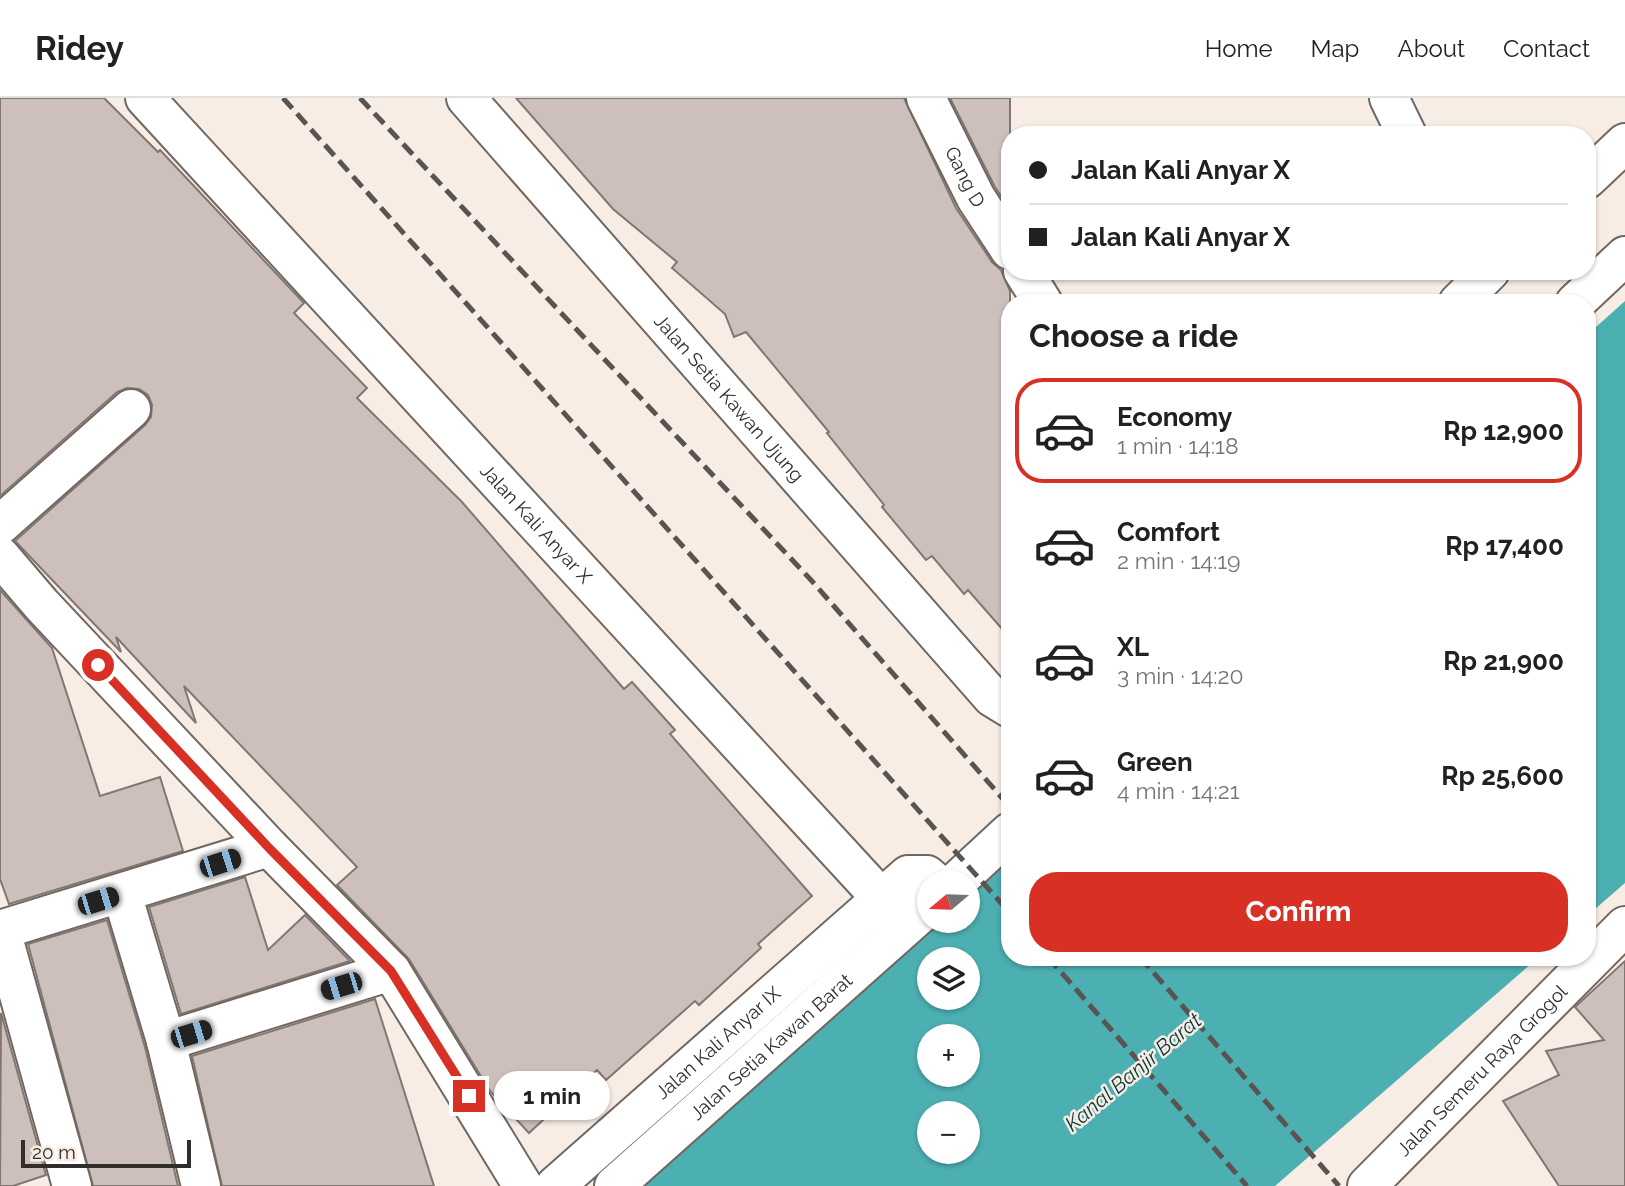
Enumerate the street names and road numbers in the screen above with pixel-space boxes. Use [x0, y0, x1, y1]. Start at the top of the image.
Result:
street label: Gang D [941, 143, 990, 211]
street label: Jalan Setia Kawan Ujung [650, 310, 809, 486]
street label: Jalan Kali Anyar X [476, 459, 597, 587]
street label: Jalan Setia Kawan Barat [685, 968, 857, 1124]
street label: Jalan Semeru Raya Grogol [1392, 980, 1572, 1160]
street label: Jalan Kali Anyar IX [651, 982, 785, 1103]

